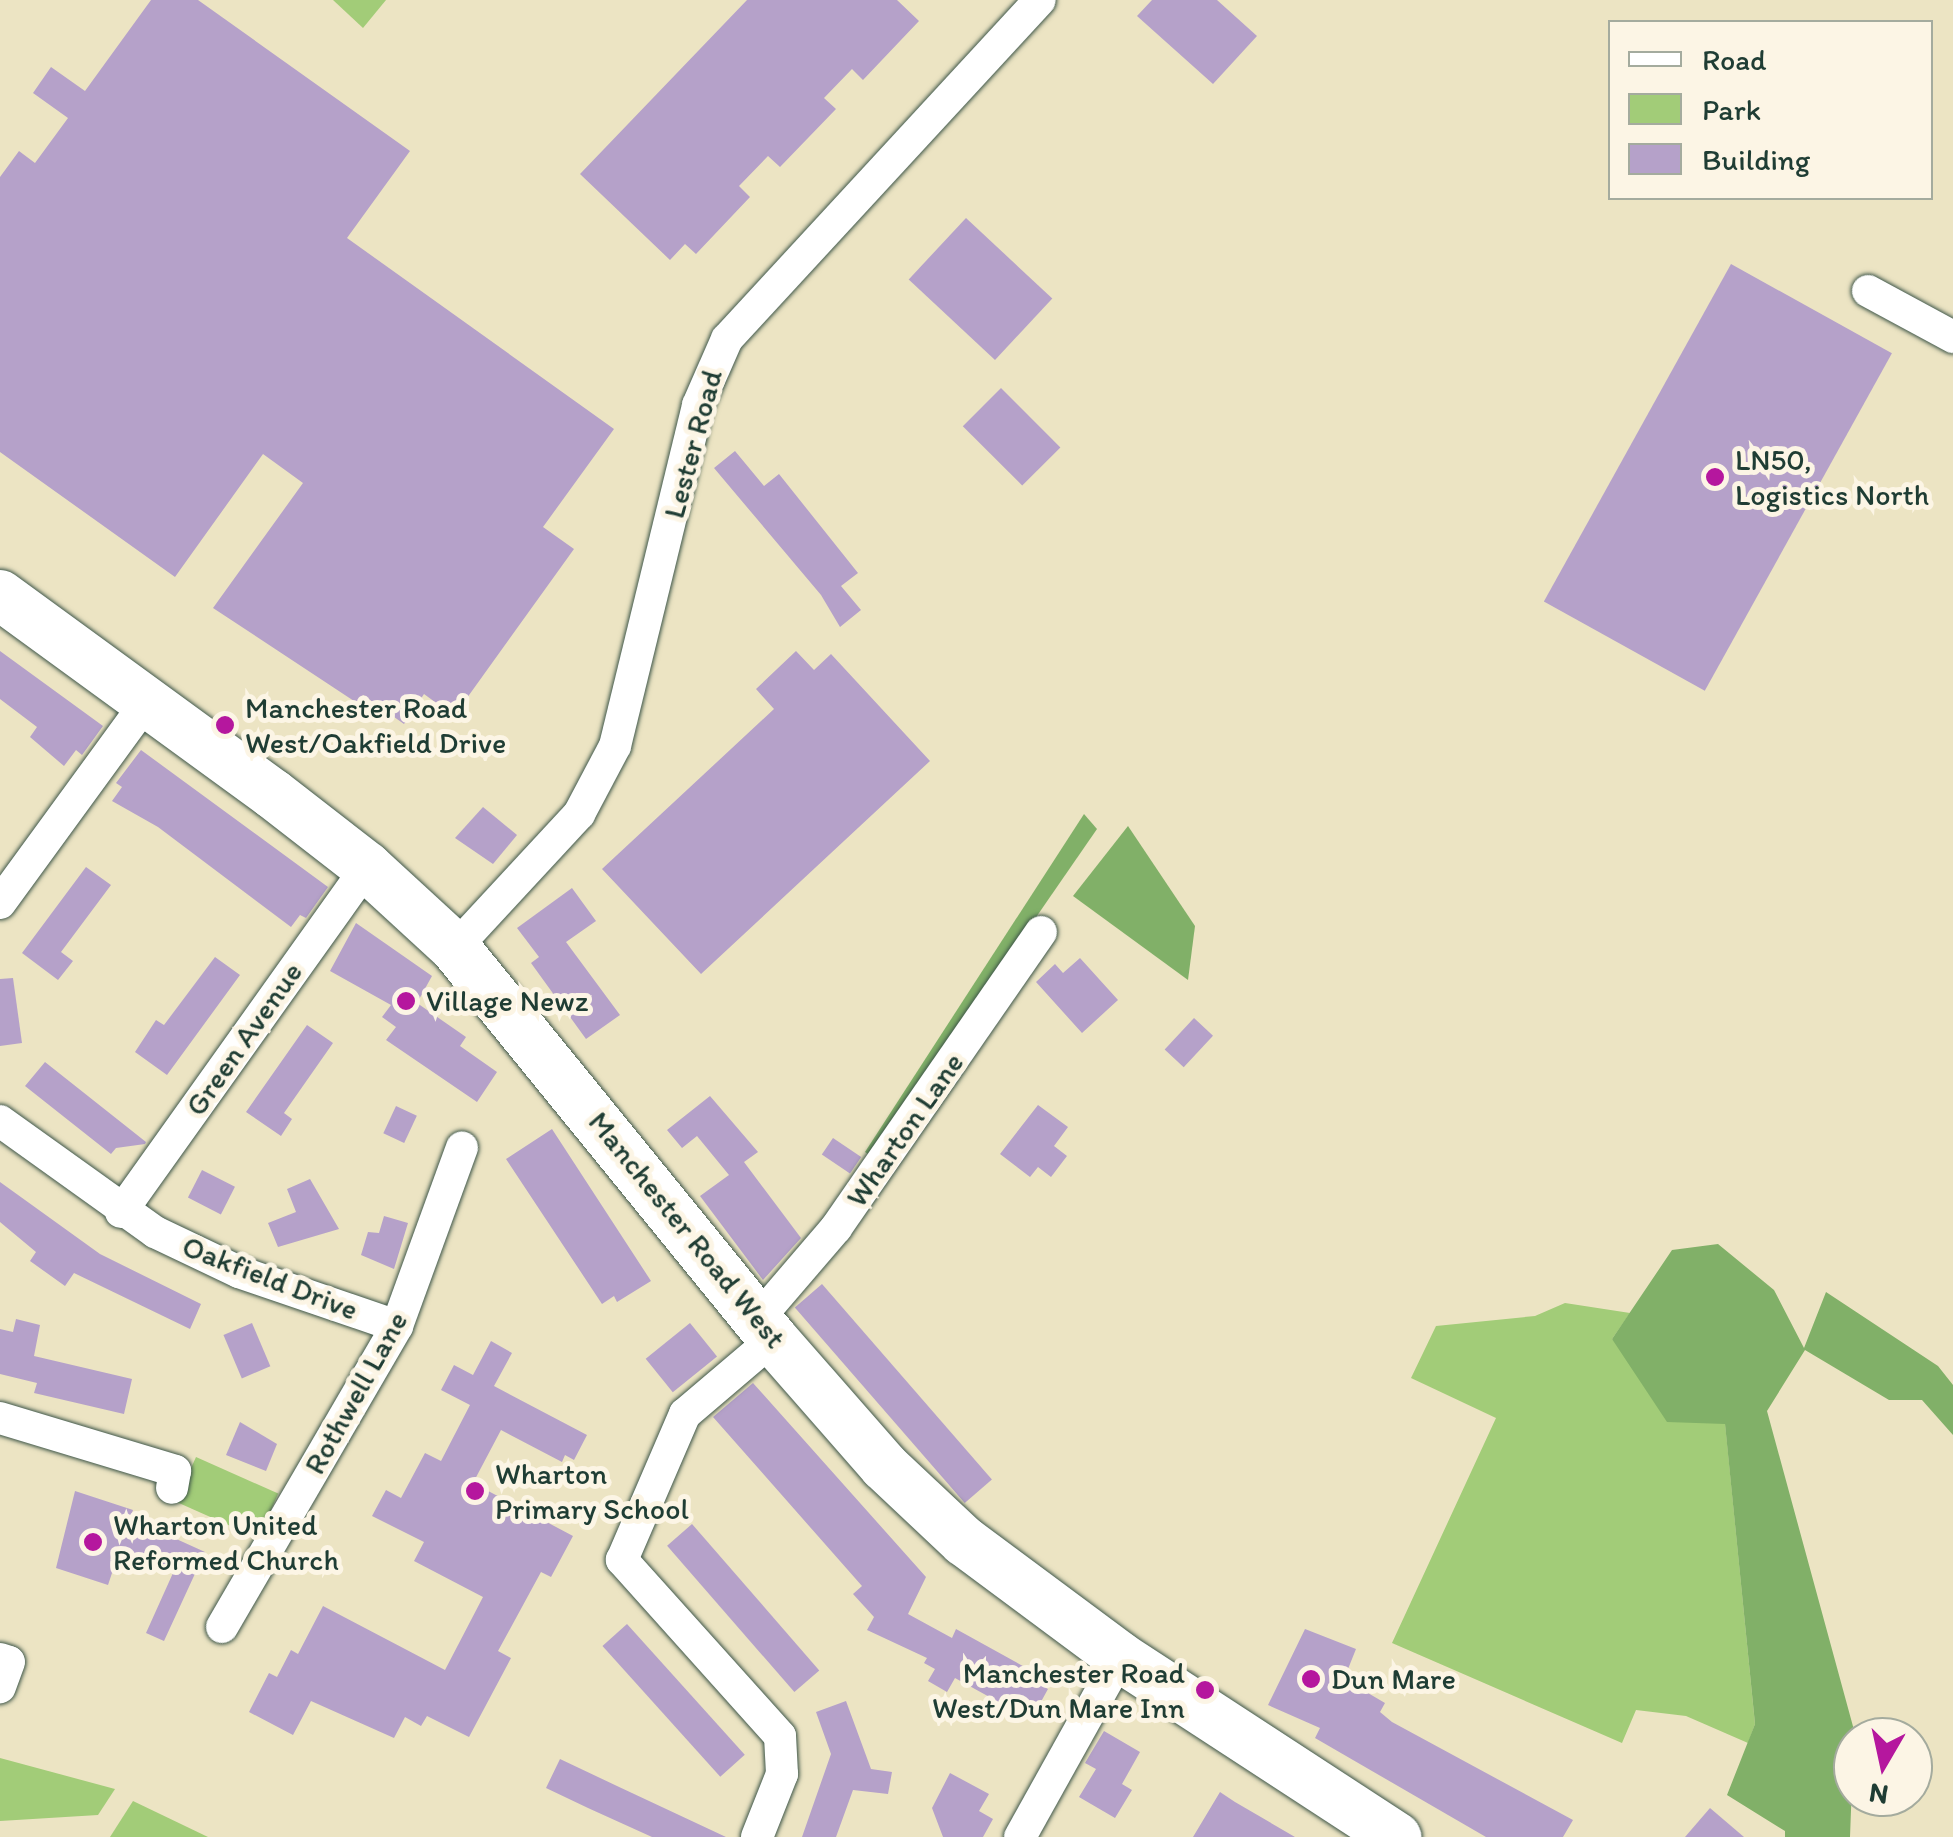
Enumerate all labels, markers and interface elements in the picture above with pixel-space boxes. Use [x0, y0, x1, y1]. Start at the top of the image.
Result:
legend [1608, 20, 1933, 200]
text: Road [1702, 41, 1767, 78]
text: Park [1702, 91, 1761, 128]
text: Building [1702, 141, 1810, 178]
street label: Lester Road [656, 366, 730, 522]
place label: LN50, Logistics North [1735, 442, 1930, 512]
marker: LN50, Logistics North [1704, 466, 1726, 488]
place label: Manchester Road West/Oakfield Drive [245, 690, 506, 760]
marker: Manchester Road West/Oakfield Drive [214, 714, 236, 736]
street label: Green Avenue [178, 956, 310, 1122]
place label: Village Newz [426, 983, 588, 1019]
marker: Village Newz [395, 990, 417, 1012]
street label: Wharton Lane [838, 1046, 972, 1214]
street label: Manchester Road West [581, 1105, 793, 1355]
street label: Oakfield Drive [177, 1228, 363, 1328]
street label: Rothwell Lane [297, 1305, 415, 1481]
place label: Wharton Primary School [495, 1456, 689, 1526]
marker: Wharton Primary School [464, 1480, 486, 1502]
place label: Wharton United Reformed Church [113, 1507, 340, 1578]
marker: Wharton United Reformed Church [82, 1531, 104, 1553]
place label: Manchester Road West/Dun Mare Inn [932, 1655, 1185, 1726]
place label: Dun Mare [1331, 1661, 1457, 1697]
marker: Dun Mare [1300, 1668, 1322, 1690]
marker: Manchester Road West/Dun Mare Inn [1194, 1679, 1216, 1701]
north arrow [1833, 1717, 1933, 1817]
text: N [1867, 1776, 1891, 1813]

